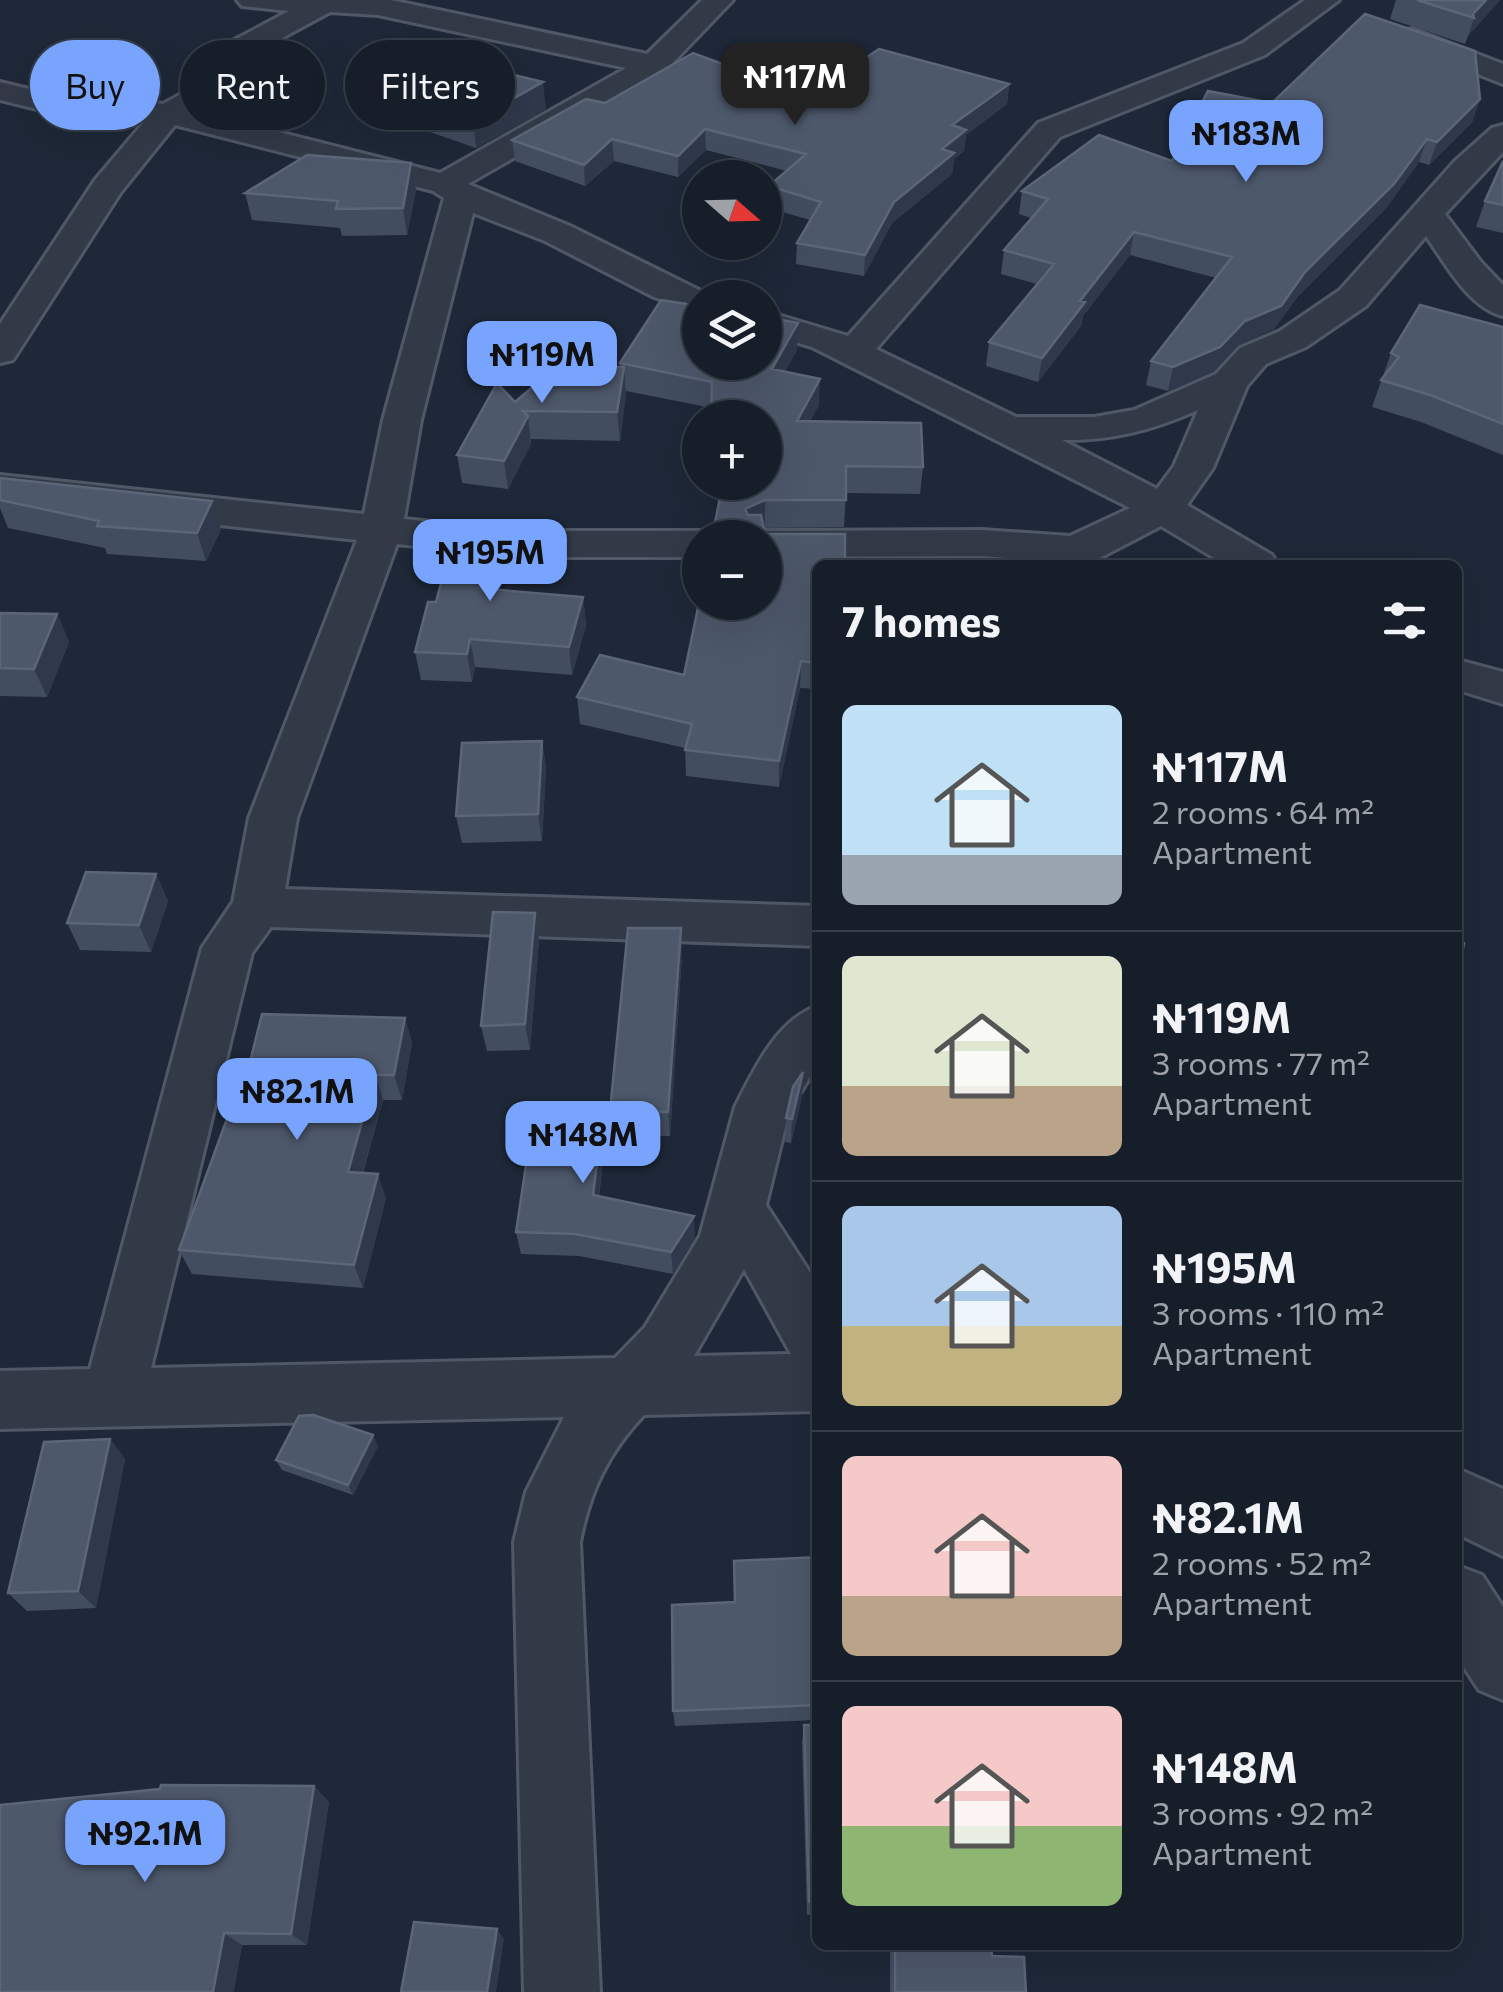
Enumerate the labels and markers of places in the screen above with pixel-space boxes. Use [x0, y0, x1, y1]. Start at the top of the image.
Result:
pin: ₦117M [725, 43, 865, 128]
pin: ₦183M [1176, 100, 1316, 185]
pin: ₦119M [472, 321, 612, 406]
pin: ₦195M [420, 519, 560, 604]
pin: ₦82.1M [216, 1058, 378, 1143]
pin: ₦148M [513, 1101, 653, 1186]
pin: ₦92.1M [64, 1800, 226, 1885]

